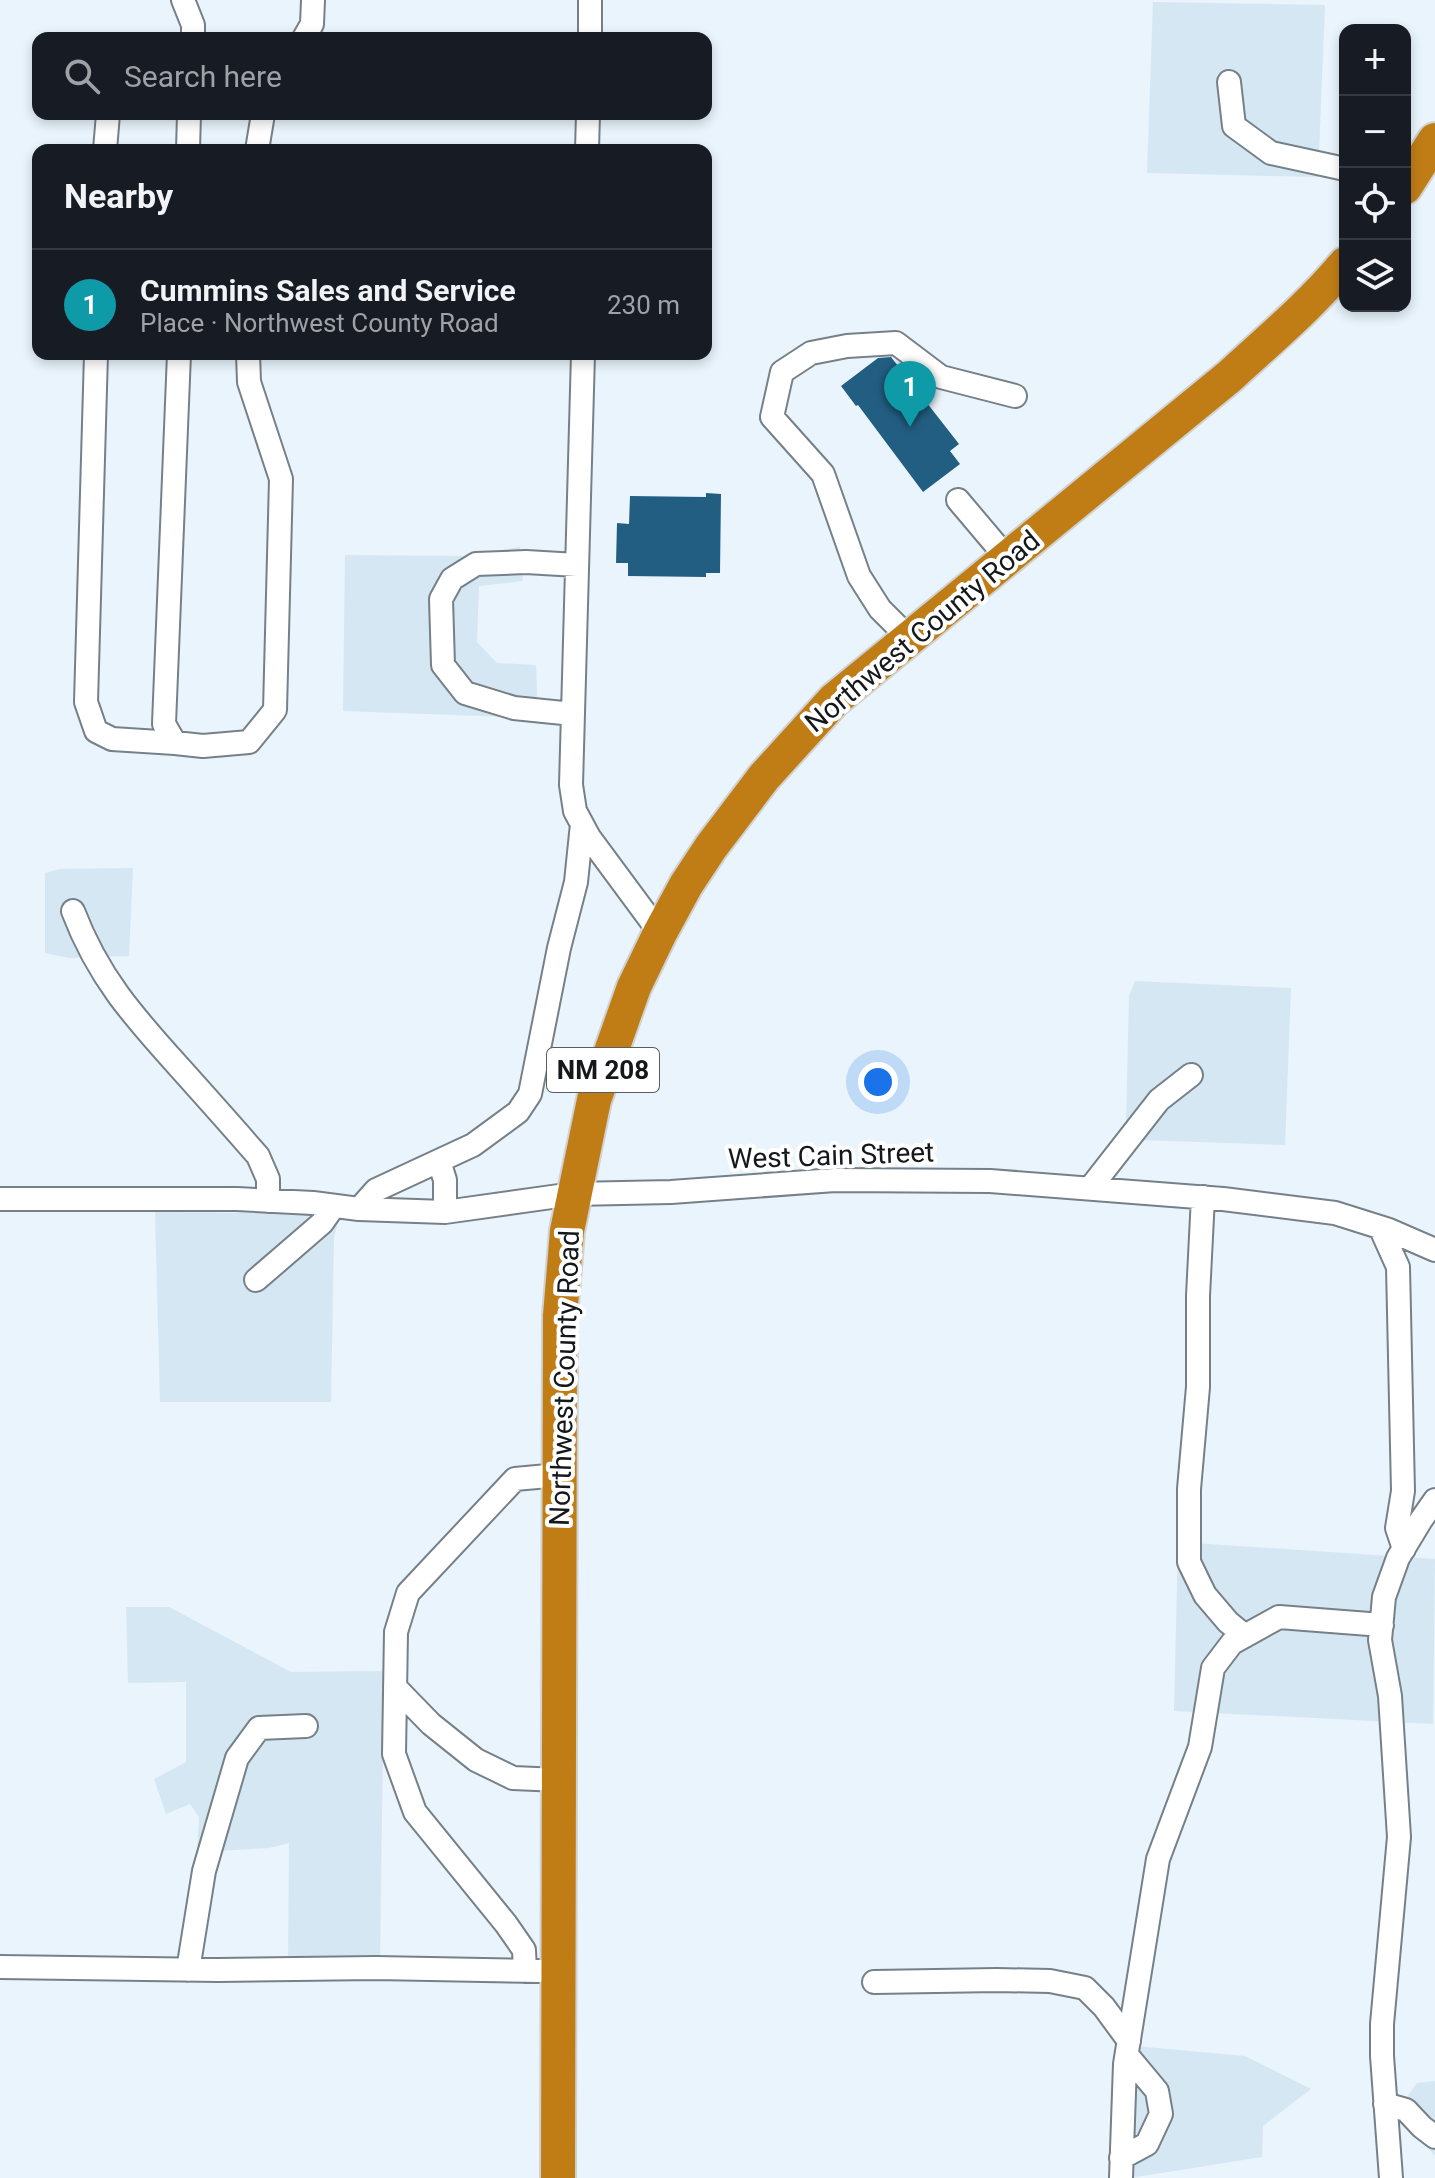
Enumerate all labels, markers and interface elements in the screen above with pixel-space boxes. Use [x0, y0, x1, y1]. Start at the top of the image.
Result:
map controls [1339, 24, 1411, 312]
button: + [1339, 24, 1411, 96]
search box [32, 32, 712, 120]
icon: search [60, 54, 104, 98]
text: Search here [124, 59, 282, 94]
button: − [1339, 96, 1411, 168]
button: locate [1339, 168, 1411, 240]
text: Nearby [64, 176, 173, 216]
button: layers [1339, 240, 1411, 312]
text: Cummins Sales and Service [140, 273, 516, 308]
text: 1 [83, 290, 97, 320]
text: 230 m [607, 290, 680, 320]
text: Place · Northwest County Road [140, 308, 499, 338]
pin: 1 [884, 361, 936, 427]
street label: Northwest County Road [798, 524, 1046, 739]
road number: NM 208 [547, 1048, 659, 1092]
your location [858, 1062, 898, 1102]
street label: West Cain Street [727, 1135, 935, 1176]
street label: Northwest County Road [543, 1230, 586, 1526]

